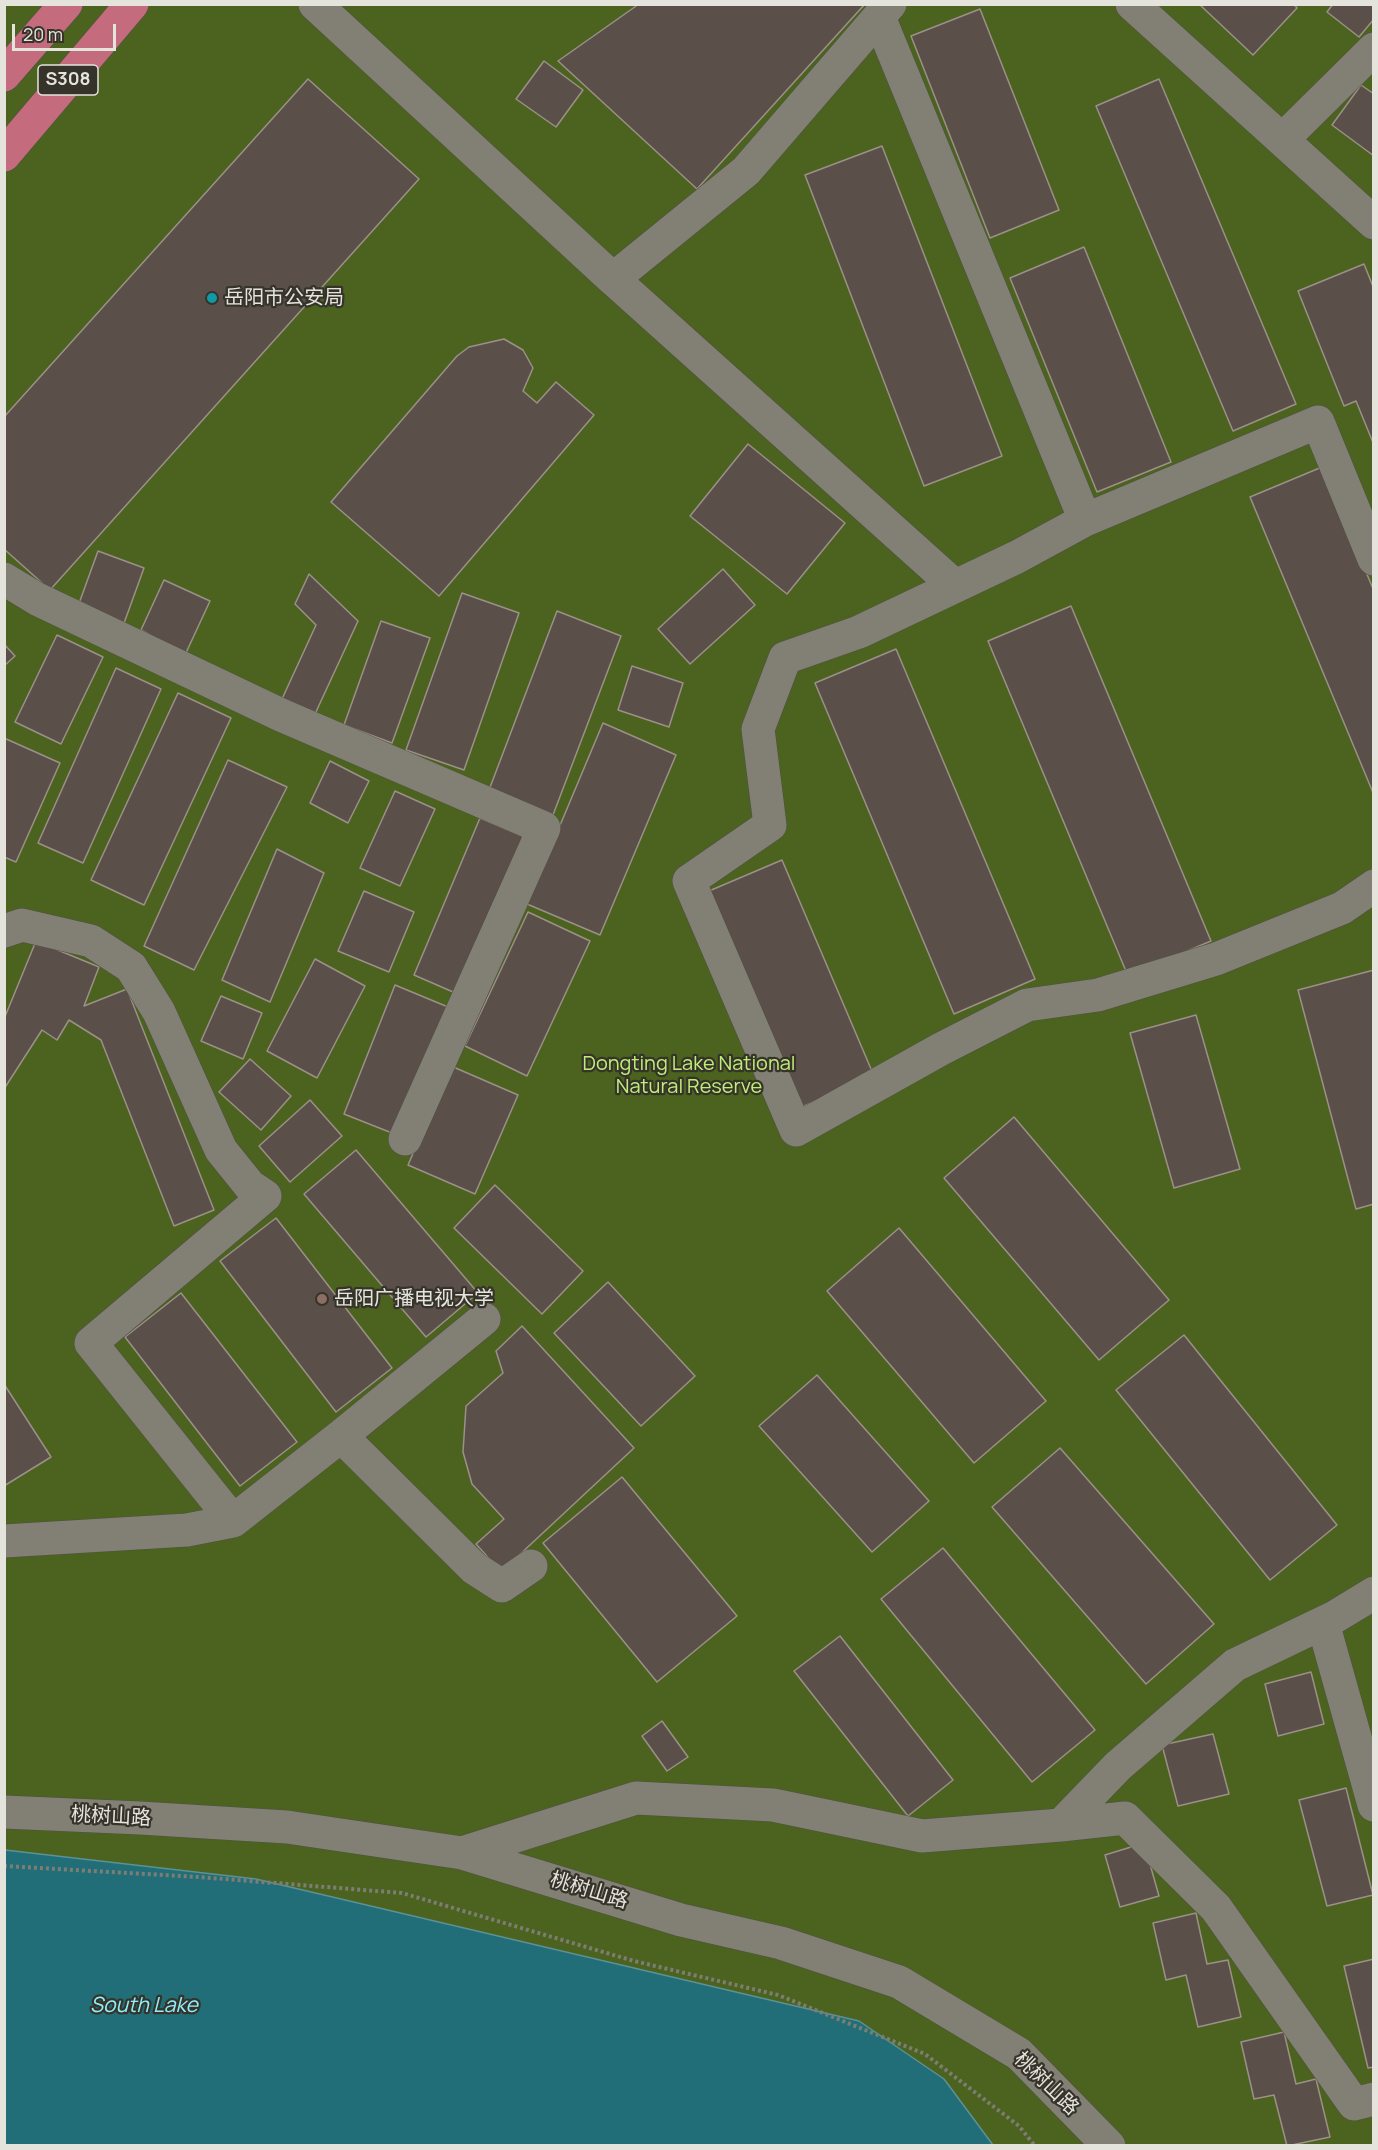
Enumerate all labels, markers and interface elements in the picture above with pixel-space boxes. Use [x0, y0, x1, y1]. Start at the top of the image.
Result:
scale bar [15, 12, 118, 50]
text: 20 m [23, 22, 63, 46]
road number: S308 [38, 65, 98, 95]
place label: 岳阳市公安局 [224, 286, 344, 310]
marker: 岳阳市公安局 [205, 291, 219, 305]
park label: Dongting Lake National Natural Reserve [582, 1052, 796, 1099]
place label: 岳阳广播电视大学 [334, 1287, 494, 1311]
marker: 岳阳广播电视大学 [315, 1292, 329, 1306]
street label: 桃树山路 [70, 1803, 152, 1831]
street label: 桃树山路 [547, 1868, 631, 1914]
water label: South Lake [90, 1993, 198, 2019]
street label: 桃树山路 [1009, 2048, 1083, 2120]

